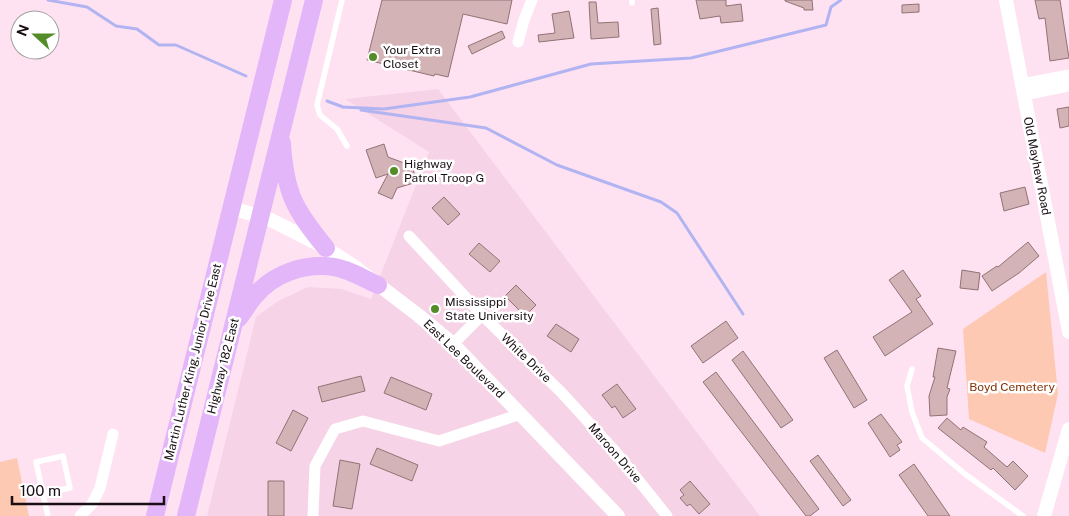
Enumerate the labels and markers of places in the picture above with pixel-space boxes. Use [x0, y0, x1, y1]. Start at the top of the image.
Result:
place label: Your Extra Closet [383, 43, 441, 71]
marker: Your Extra Closet [367, 51, 379, 63]
place label: Highway Patrol Troop G [404, 157, 484, 185]
marker: Highway Patrol Troop G [388, 165, 400, 177]
place label: Mississippi State University [445, 295, 534, 323]
marker: Mississippi State University [429, 303, 441, 315]

